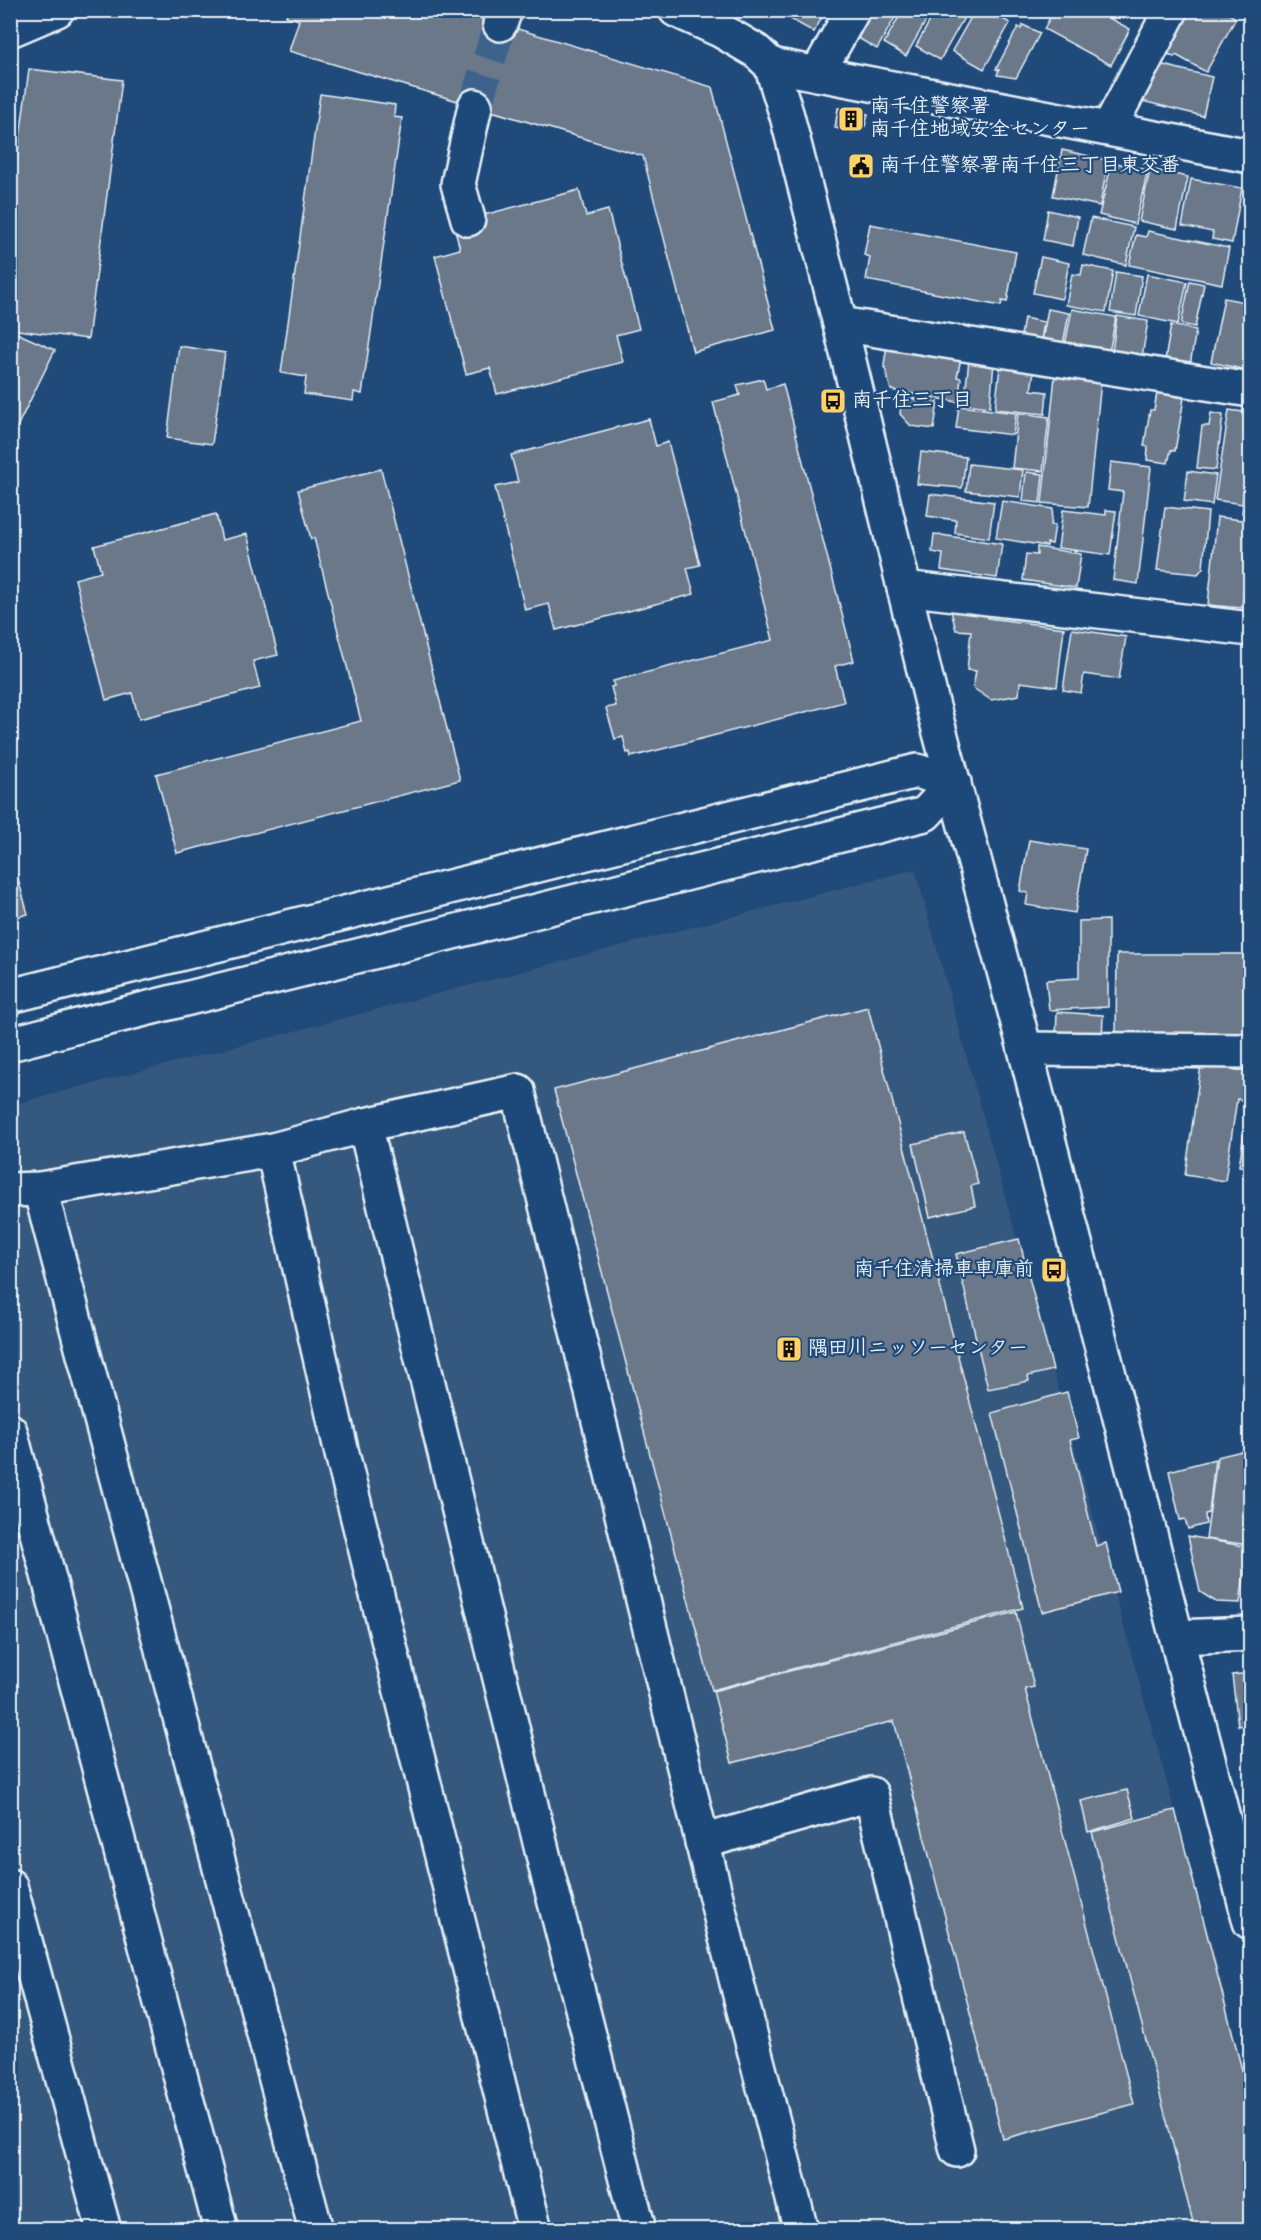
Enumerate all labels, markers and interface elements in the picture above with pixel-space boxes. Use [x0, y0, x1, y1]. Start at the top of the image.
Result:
place label: 南千住警察署 南千住地域安全センター [870, 91, 1090, 146]
building icon: 南千住警察署 南千住地域安全センター [836, 104, 866, 134]
place label: 南千住警察署南千住三丁目東交番 [880, 150, 1180, 182]
public building icon: 南千住警察署南千住三丁目東交番 [846, 151, 876, 181]
place label: 南千住三丁目 [852, 385, 972, 417]
bus stop icon: 南千住三丁目 [818, 386, 848, 416]
place label: 南千住清掃車車庫前 [854, 1254, 1034, 1286]
bus stop icon: 南千住清掃車車庫前 [1039, 1255, 1069, 1285]
place label: 隅田川ニッソーセンター [808, 1333, 1028, 1365]
building icon: 隅田川ニッソーセンター [774, 1334, 804, 1364]

